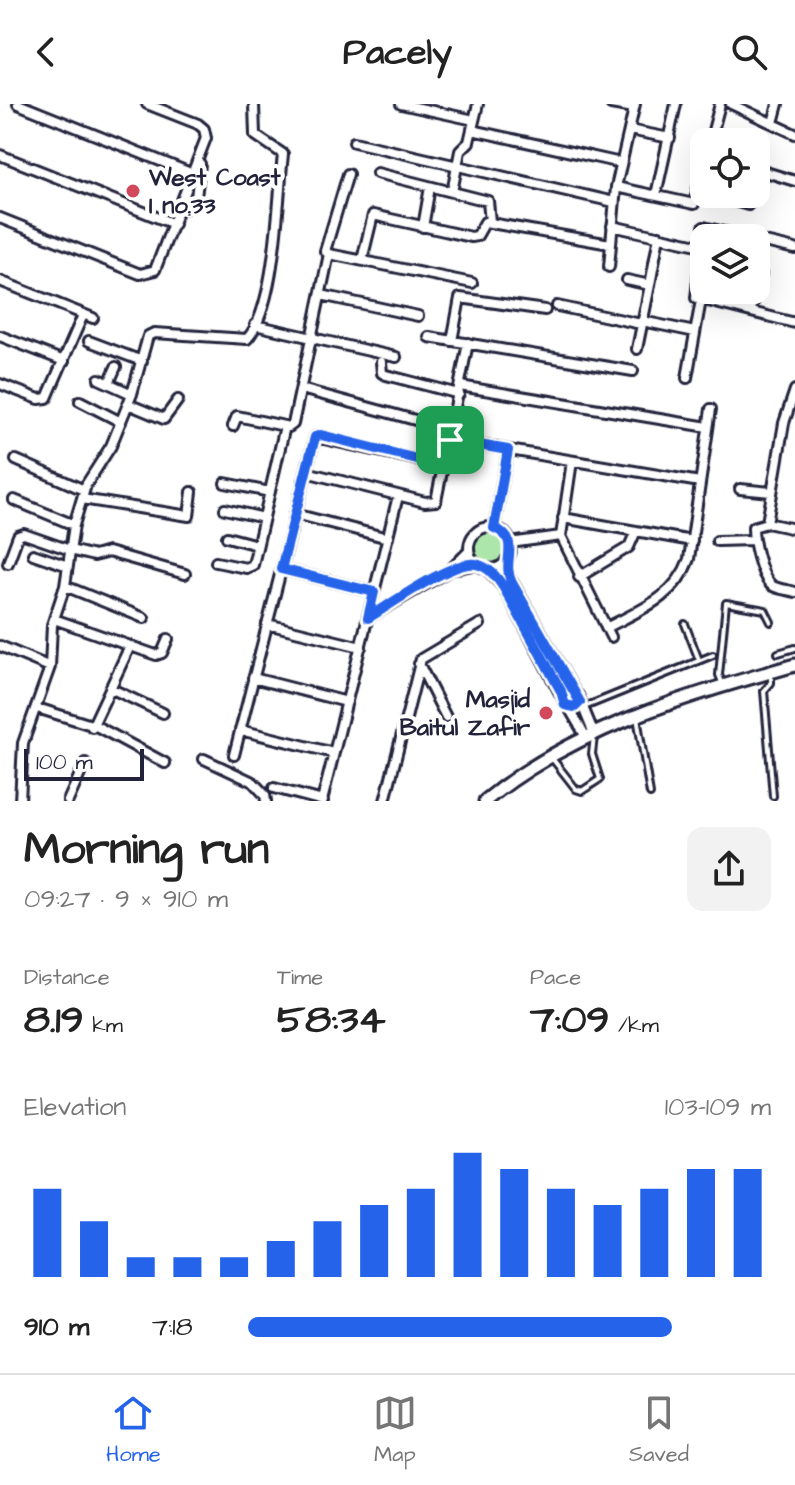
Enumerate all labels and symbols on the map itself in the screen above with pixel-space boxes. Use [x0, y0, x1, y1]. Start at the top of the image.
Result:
place label: West Coast I no.33 [148, 161, 281, 223]
marker: West Coast I no.33 [124, 182, 142, 200]
pin [416, 406, 484, 474]
place label: Masjid Baitul Zafir [400, 683, 531, 745]
marker: Masjid Baitul Zafir [537, 704, 555, 722]
scale bar [24, 745, 144, 781]

